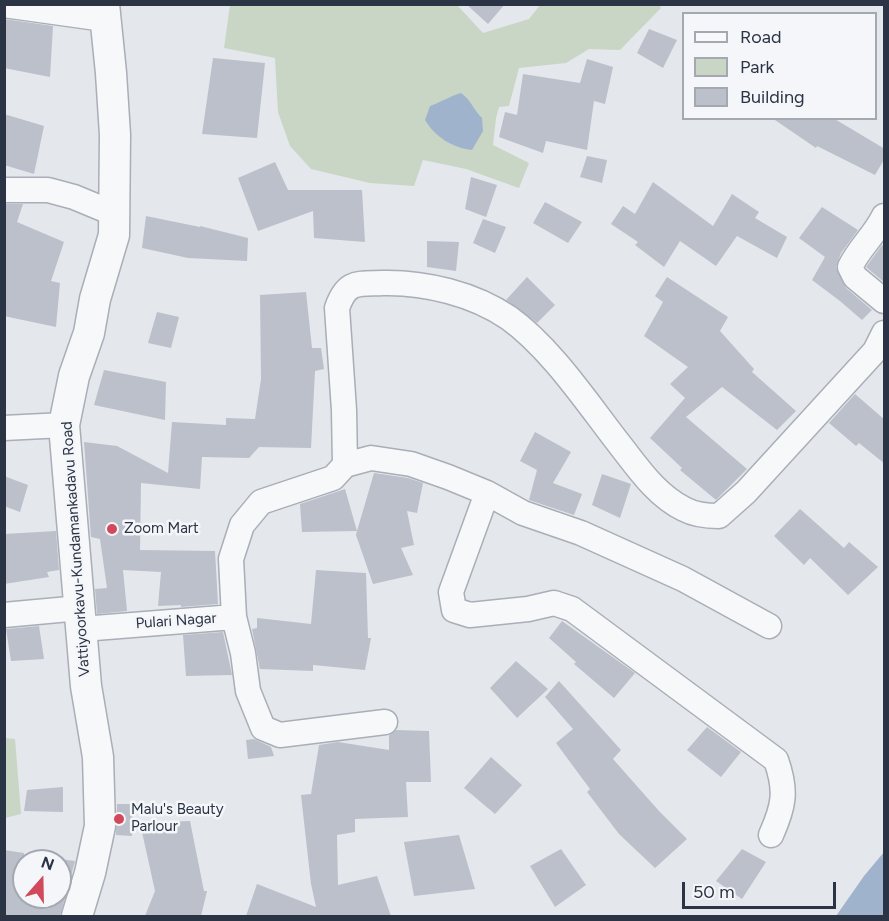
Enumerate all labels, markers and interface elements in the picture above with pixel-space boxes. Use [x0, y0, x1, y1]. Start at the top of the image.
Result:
legend [682, 12, 877, 120]
text: Road [740, 26, 781, 48]
text: Park [740, 56, 774, 78]
text: Building [740, 86, 805, 108]
street label: Vattiyoorkavu-Kundamankadavu Road [58, 421, 94, 677]
place label: Zoom Mart [124, 520, 199, 538]
marker: Zoom Mart [105, 522, 119, 536]
street label: Pulari Nagar [135, 609, 217, 633]
place label: Malu's Beauty Parlour [131, 801, 224, 836]
marker: Malu's Beauty Parlour [112, 812, 126, 826]
north arrow [12, 849, 72, 909]
text: N [39, 852, 57, 875]
scale bar [685, 870, 840, 908]
text: 50 m [693, 881, 735, 903]

